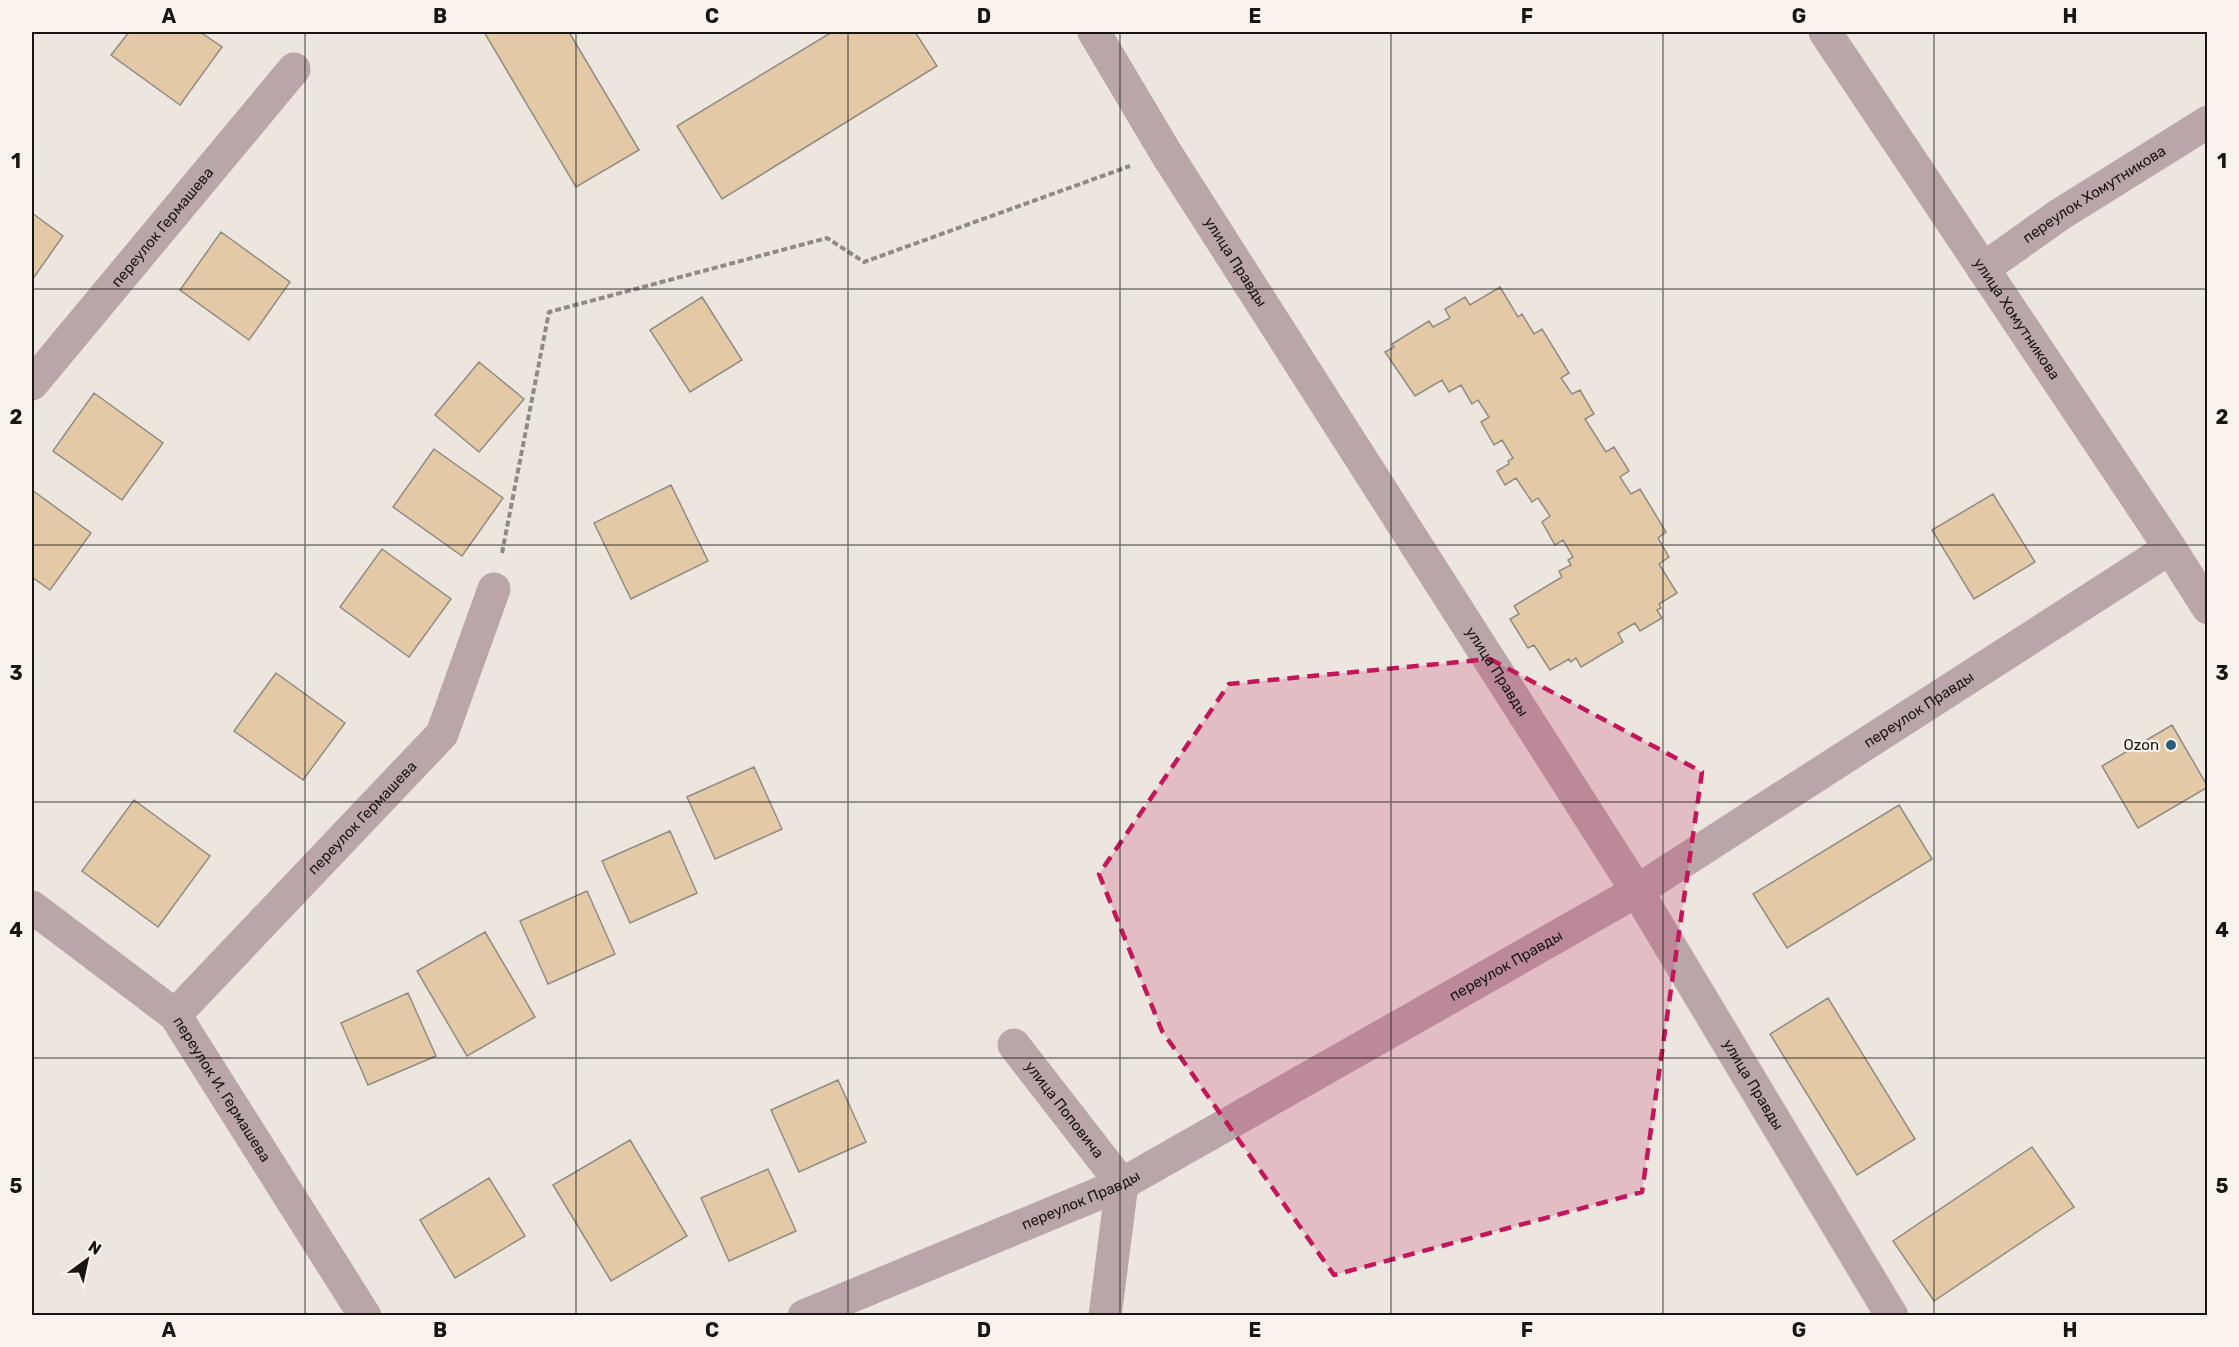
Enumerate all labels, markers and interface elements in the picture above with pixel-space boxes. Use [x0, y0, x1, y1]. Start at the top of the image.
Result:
text: A [162, 4, 177, 28]
text: B [433, 4, 447, 28]
text: C [705, 4, 719, 28]
text: D [977, 4, 991, 28]
text: E [1249, 4, 1261, 28]
text: F [1521, 4, 1533, 28]
text: G [1792, 4, 1806, 28]
text: H [2063, 4, 2077, 28]
street label: переулок Хомутникова [2019, 142, 2169, 247]
text: 1 [11, 149, 21, 173]
text: 1 [2217, 149, 2227, 173]
street label: переулок Гермашева [108, 164, 217, 291]
street label: улица Правды [1200, 214, 1271, 310]
street label: улица Хомутникова [1970, 255, 2064, 383]
text: 2 [10, 405, 23, 429]
text: 2 [2216, 405, 2229, 429]
street label: улица Правды [1462, 623, 1532, 720]
text: 3 [9, 661, 23, 685]
text: 3 [2215, 661, 2229, 685]
street label: переулок Правды [1861, 668, 1977, 752]
place label: Ozon [2124, 736, 2159, 754]
marker: Ozon [2164, 738, 2178, 752]
street label: переулок Гермашева [304, 757, 421, 878]
text: 4 [9, 918, 23, 942]
text: 4 [2215, 918, 2229, 942]
street label: переулок Правды [1446, 926, 1566, 1005]
street label: переулок И. Гермашева [169, 1013, 274, 1165]
street label: улица Правды [1719, 1036, 1787, 1133]
street label: улица Поповича [1021, 1058, 1108, 1162]
street label: переулок Правды [1019, 1167, 1143, 1234]
text: 5 [10, 1174, 23, 1198]
text: 5 [2216, 1174, 2229, 1198]
north arrow [57, 1230, 117, 1290]
text: N [85, 1237, 105, 1259]
text: A [162, 1318, 177, 1342]
text: B [433, 1318, 447, 1342]
text: C [705, 1318, 719, 1342]
text: D [977, 1318, 991, 1342]
text: E [1249, 1318, 1261, 1342]
text: F [1521, 1318, 1533, 1342]
text: G [1792, 1318, 1806, 1342]
text: H [2063, 1318, 2077, 1342]

